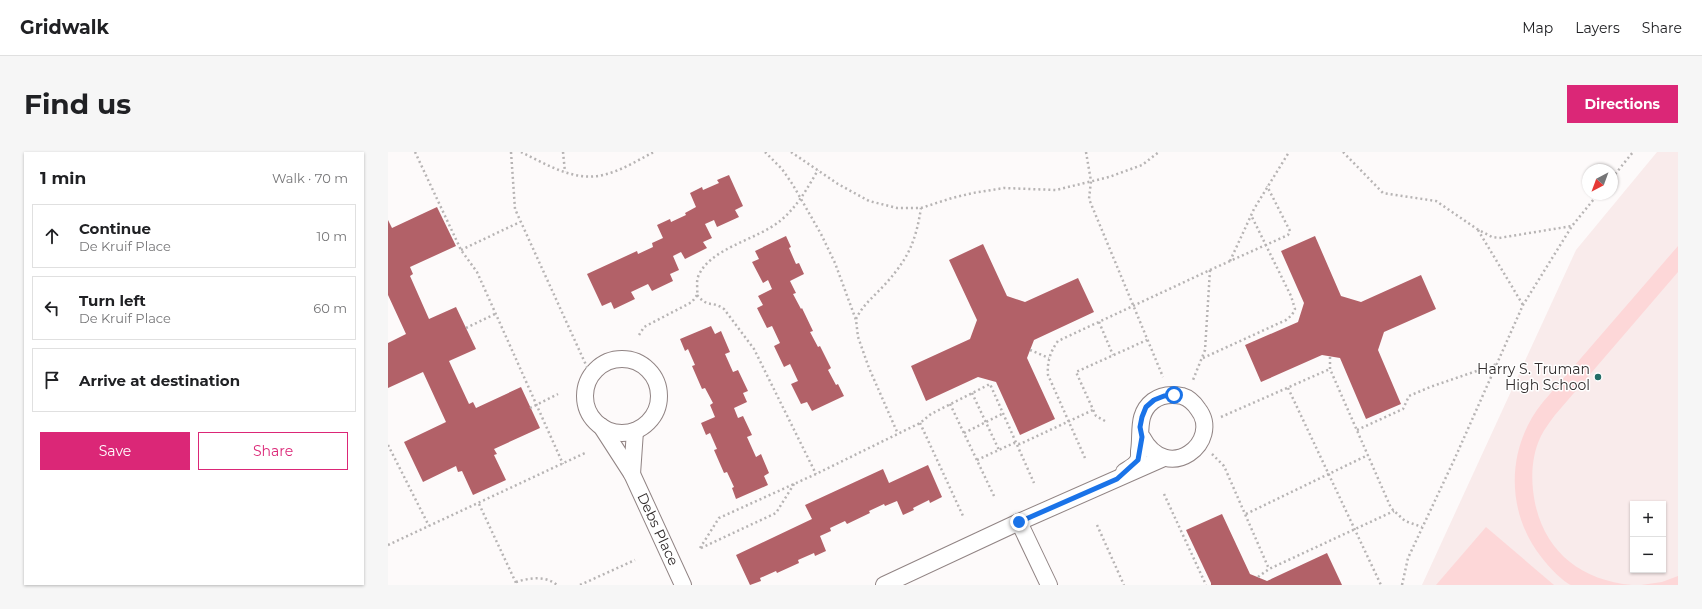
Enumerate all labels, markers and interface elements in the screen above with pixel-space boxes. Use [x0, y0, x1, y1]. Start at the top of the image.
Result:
text: Gridwalk [20, 16, 109, 39]
text: Map [1522, 19, 1553, 37]
text: Layers [1575, 19, 1620, 37]
text: Share [1642, 19, 1682, 37]
button: Directions [1567, 85, 1678, 123]
text: Find us [24, 87, 131, 121]
north arrow [1582, 164, 1618, 200]
text: 1 min [40, 168, 86, 188]
text: Walk · 70 m [272, 170, 348, 186]
text: Continue [79, 219, 151, 238]
icon: ahead [41, 225, 63, 247]
text: 10 m [317, 228, 347, 244]
text: De Kruif Place [79, 238, 171, 254]
text: Turn left [79, 291, 146, 310]
icon: left [41, 297, 63, 319]
text: 60 m [313, 300, 347, 316]
text: De Kruif Place [79, 310, 171, 326]
place label: Harry S. Truman High School [1477, 360, 1590, 394]
icon: arrive [41, 369, 63, 391]
text: Arrive at destination [79, 371, 240, 390]
marker: Harry S. Truman High School [1593, 372, 1603, 382]
route start [1165, 386, 1183, 404]
button: Save [40, 432, 190, 470]
button: Share [198, 432, 348, 470]
street label: Debs Place [633, 490, 683, 568]
map controls [1630, 501, 1666, 573]
button: + [1630, 501, 1666, 537]
route end [1010, 513, 1028, 531]
button: − [1630, 537, 1666, 573]

